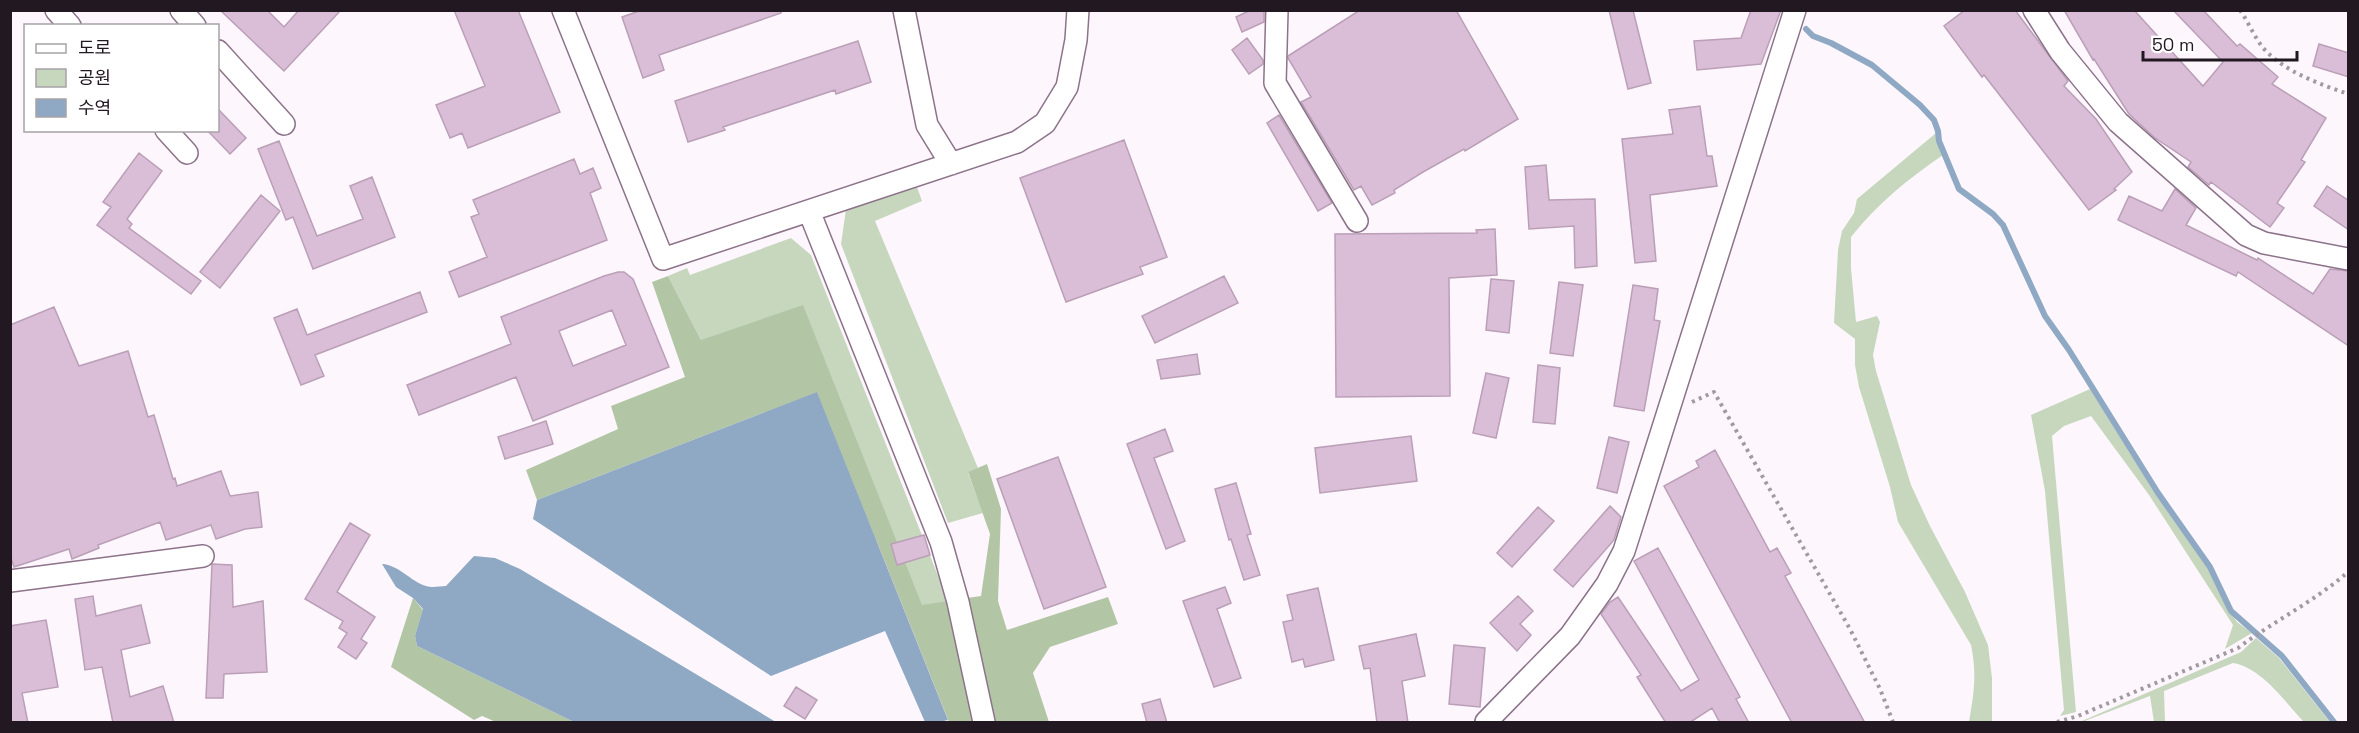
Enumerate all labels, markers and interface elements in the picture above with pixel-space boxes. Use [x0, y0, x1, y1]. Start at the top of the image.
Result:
legend [24, 24, 219, 132]
scale bar [2143, 24, 2298, 62]
text: 50 m [2152, 33, 2194, 56]
text: 도로 [78, 36, 111, 59]
text: 공원 [78, 66, 111, 89]
text: 수역 [78, 96, 111, 119]

